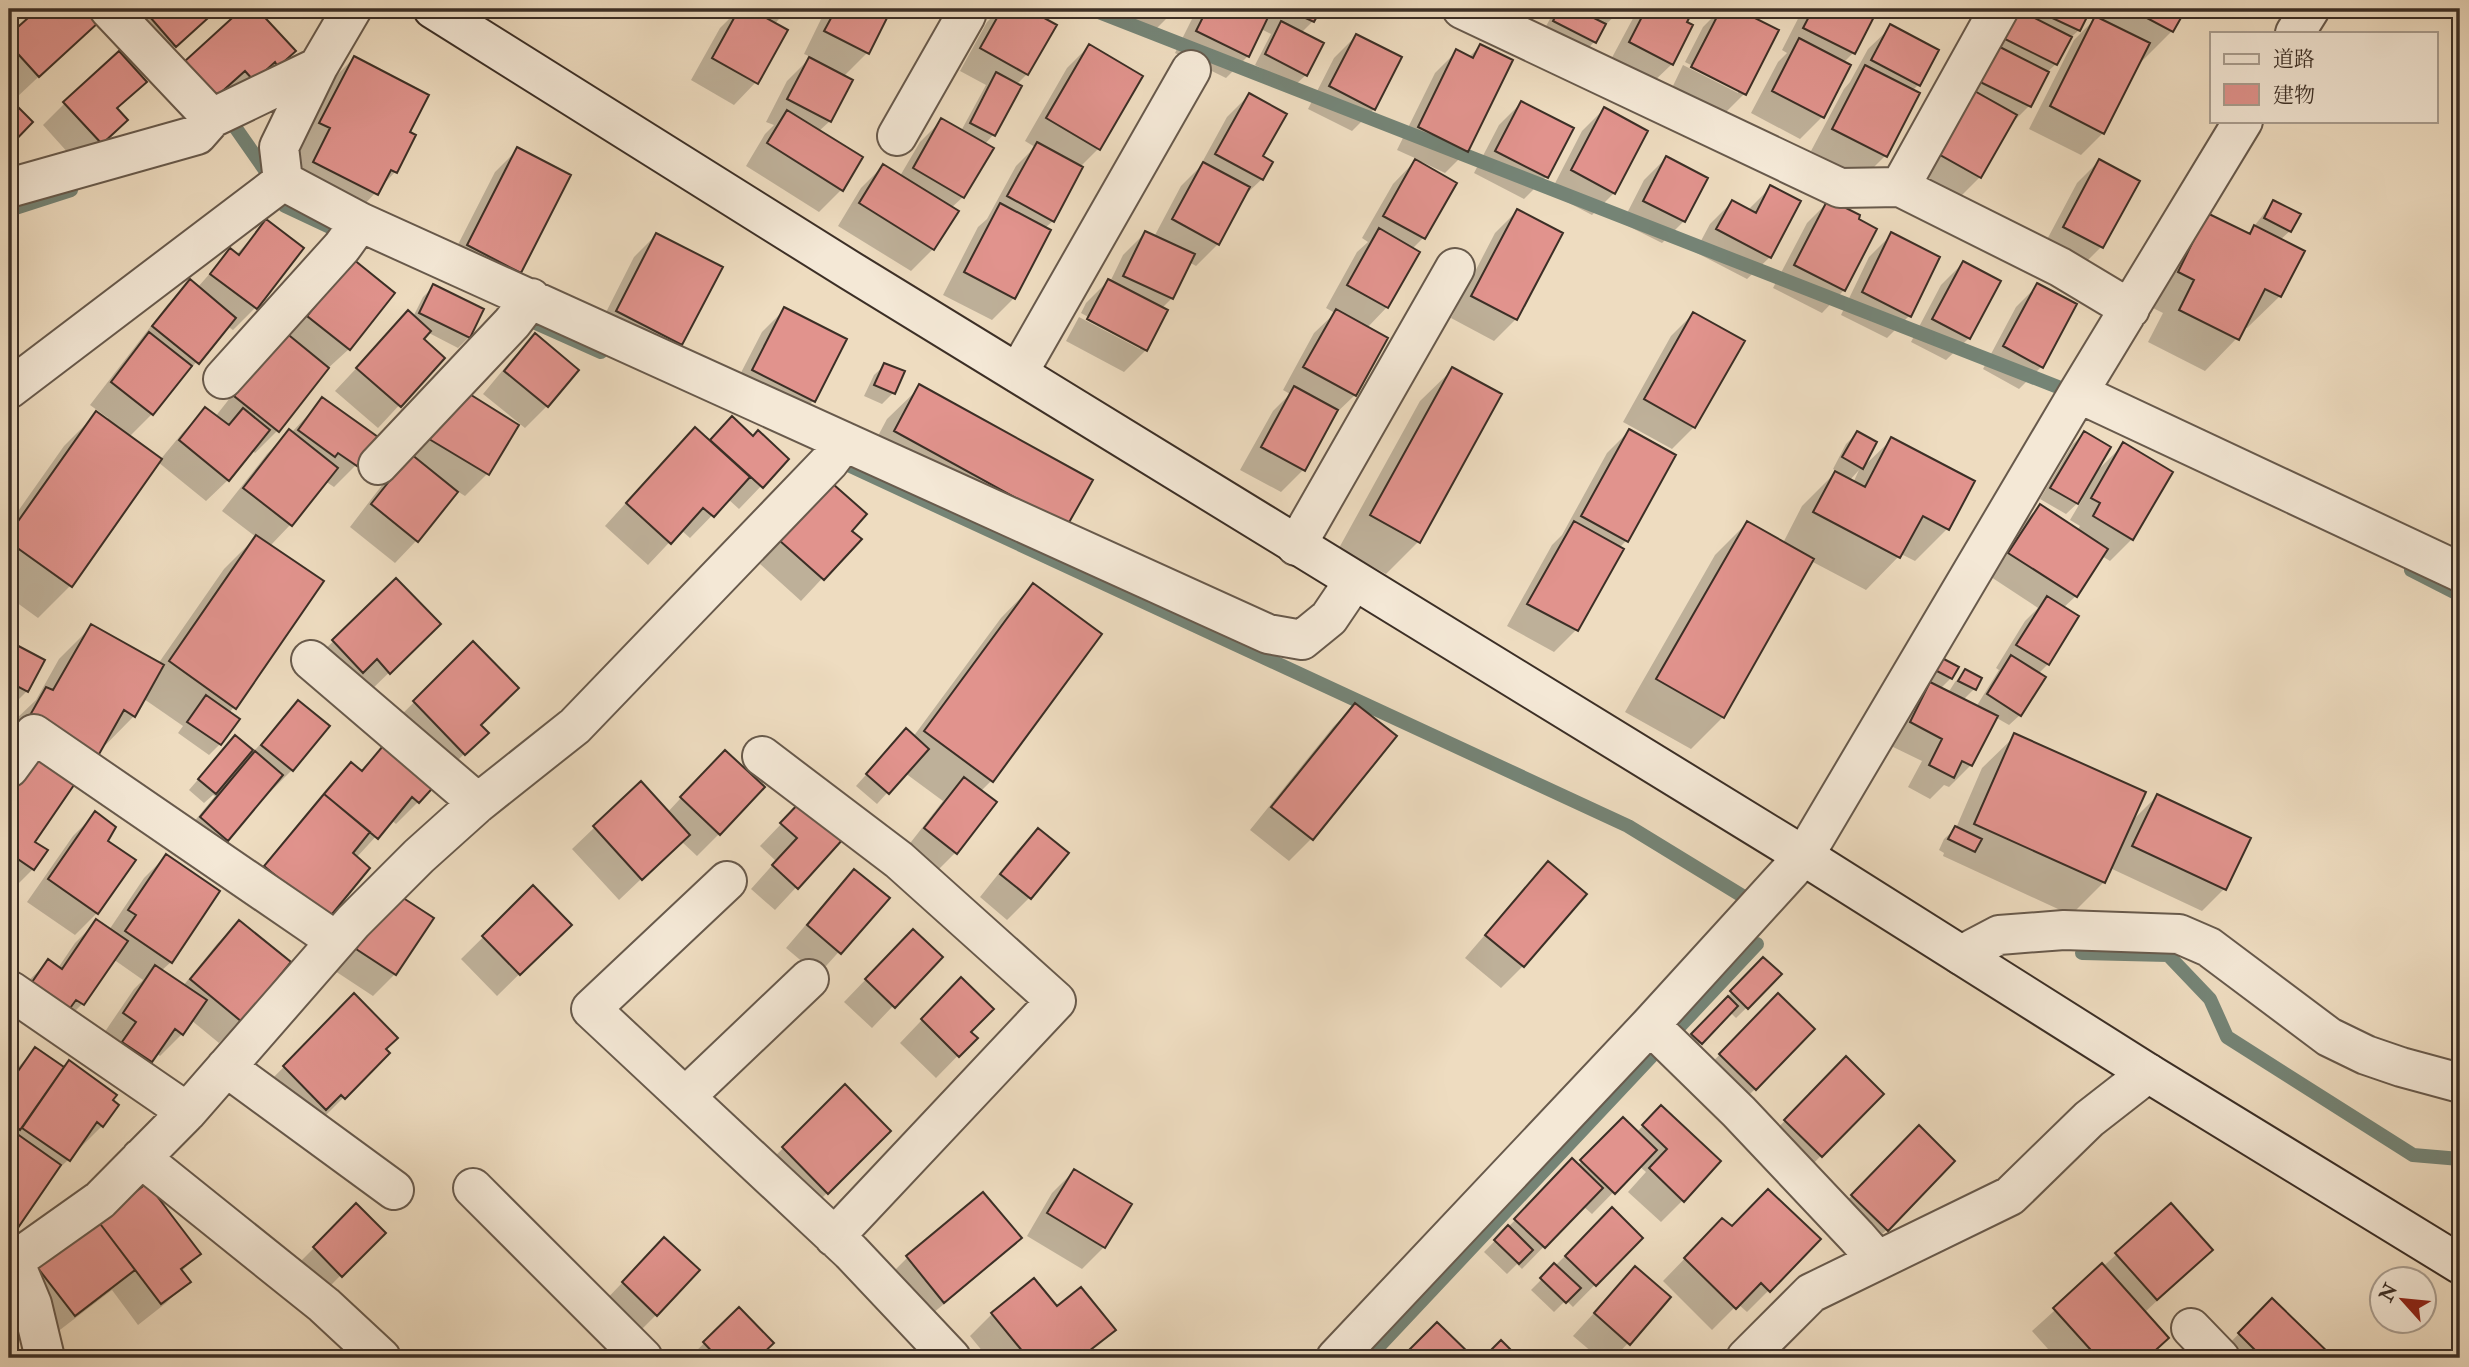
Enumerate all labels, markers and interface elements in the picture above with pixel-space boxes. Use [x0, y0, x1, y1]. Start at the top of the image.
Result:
legend [2210, 32, 2438, 122]
text: 道路 [2273, 46, 2315, 73]
text: 建物 [2273, 82, 2315, 109]
north arrow [2368, 1266, 2438, 1336]
text: N [2374, 1279, 2404, 1307]

